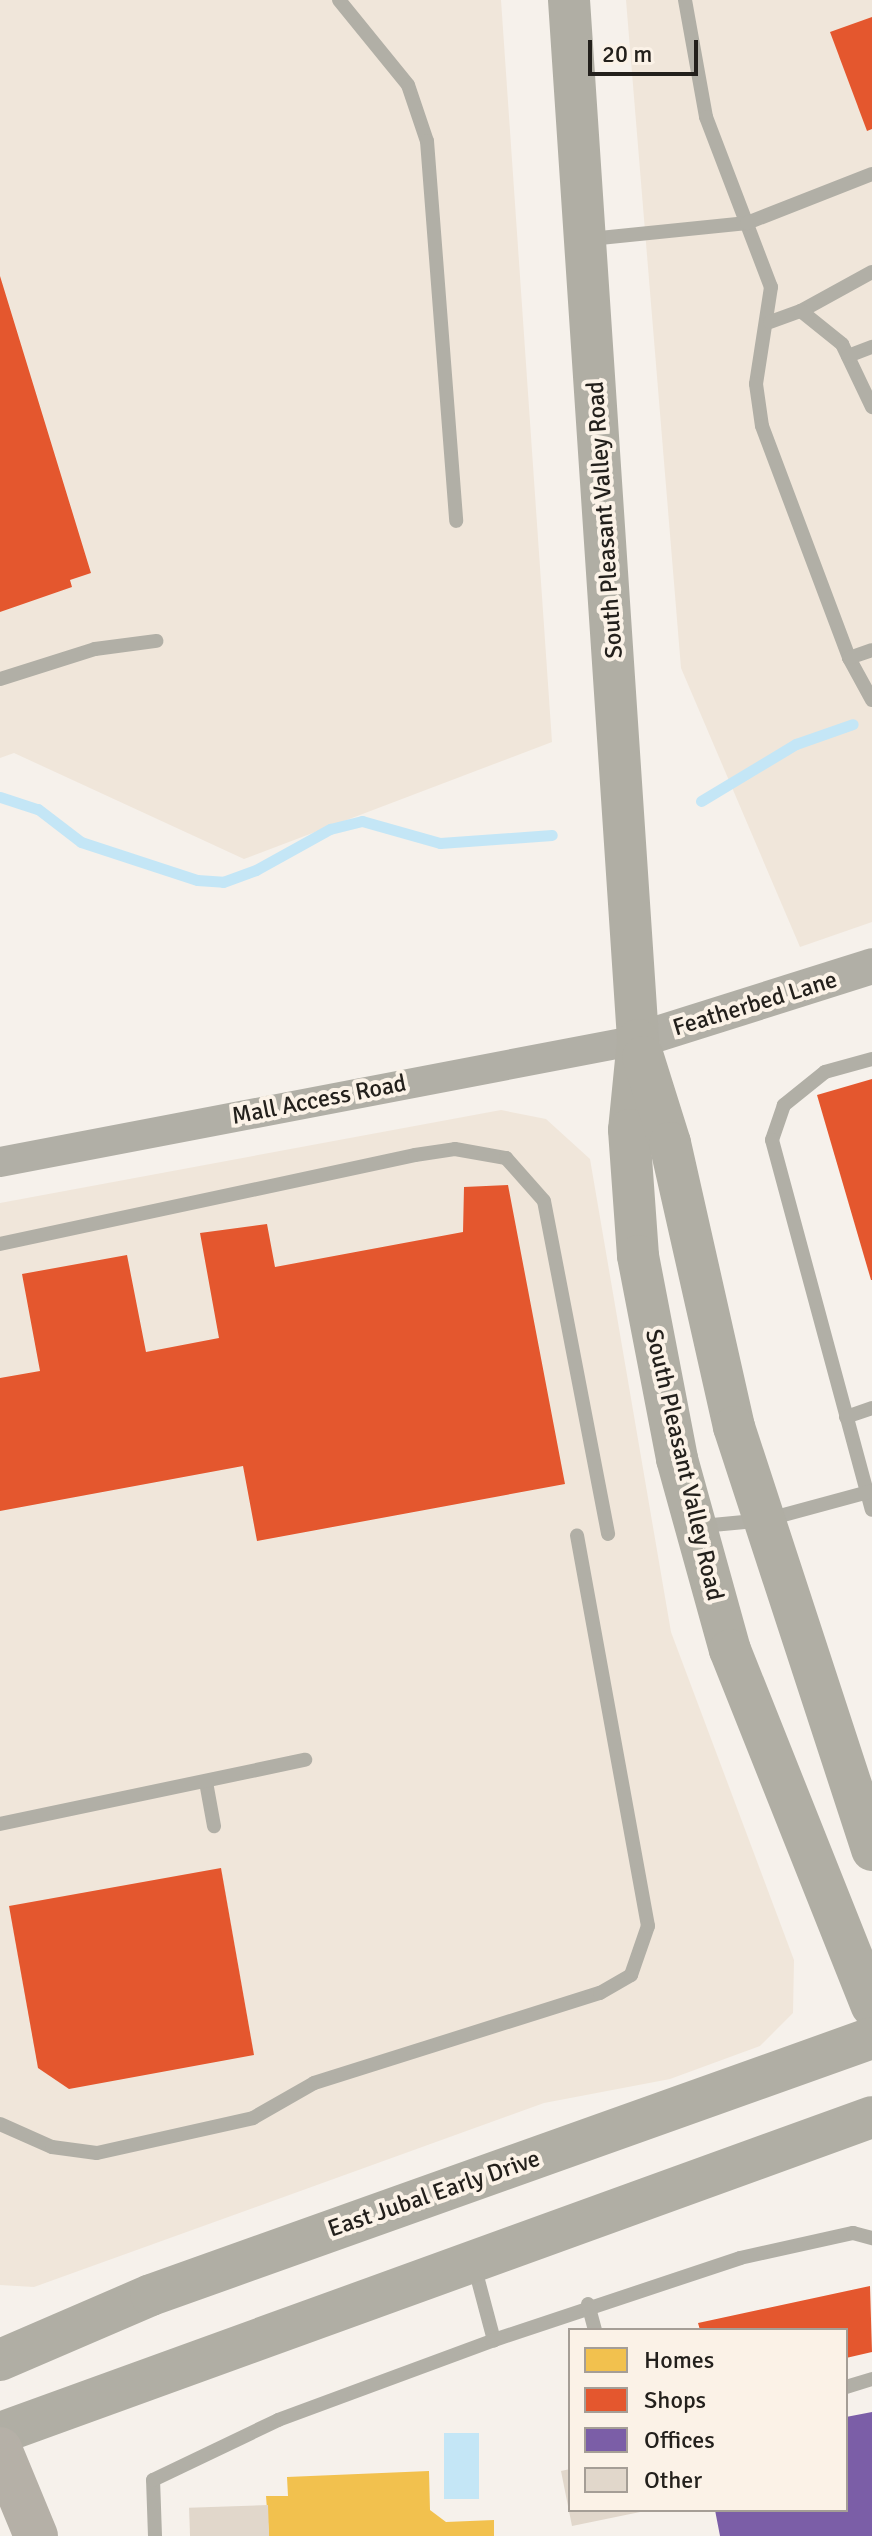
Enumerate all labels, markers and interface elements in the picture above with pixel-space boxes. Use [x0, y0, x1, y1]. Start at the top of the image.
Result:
scale bar [592, 24, 702, 74]
text: 20 m [602, 39, 652, 69]
street label: South Pleasant Valley Road [581, 380, 629, 660]
street label: Featherbed Lane [669, 965, 841, 1043]
street label: Mall Access Road [229, 1069, 409, 1131]
street label: South Pleasant Valley Road [639, 1326, 729, 1604]
street label: East Jubal Early Drive [324, 2144, 544, 2244]
legend [568, 2328, 848, 2512]
text: Homes [644, 2345, 714, 2375]
text: Shops [644, 2385, 706, 2415]
text: Offices [644, 2425, 715, 2455]
text: Other [644, 2465, 702, 2495]

